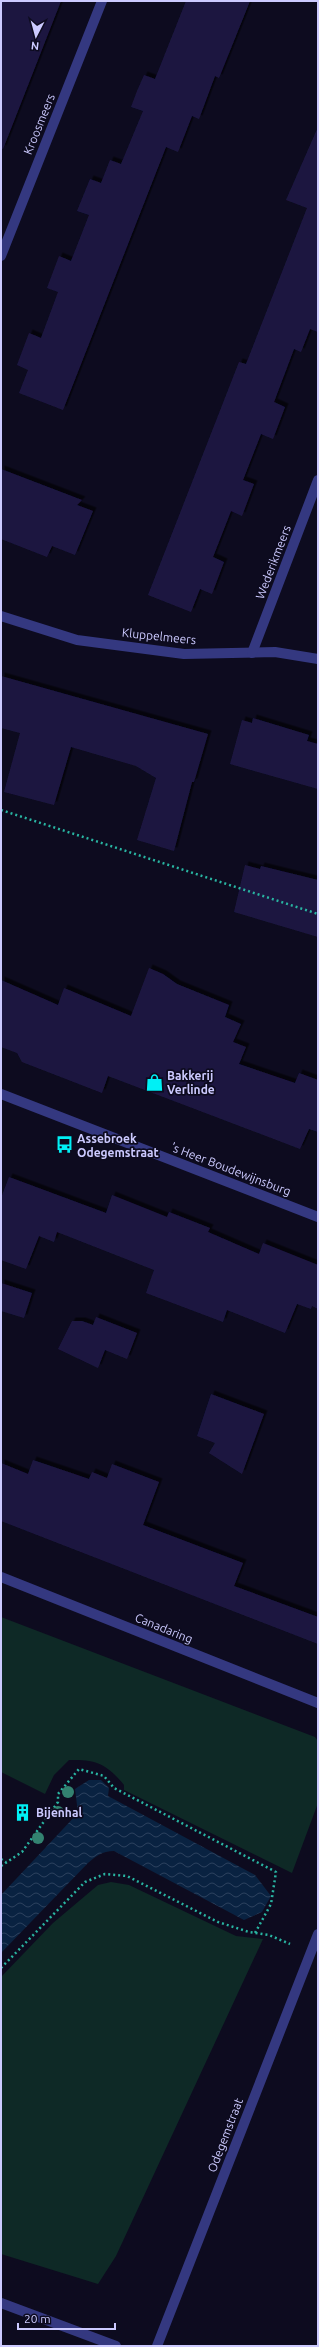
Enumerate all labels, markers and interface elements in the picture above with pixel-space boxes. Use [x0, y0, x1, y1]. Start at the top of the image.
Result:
north arrow [16, 16, 56, 56]
text: N [30, 40, 40, 52]
street label: Kroosmeers [21, 92, 57, 156]
street label: Wederikmeers [253, 523, 293, 601]
street label: Kluppelmeers [121, 626, 197, 646]
place label: Bakkerij Verlinde [167, 1069, 215, 1096]
shop icon: Bakkerij Verlinde [144, 1072, 164, 1092]
place label: Assebroek Odegemstraat [77, 1132, 159, 1159]
bus stop icon: Assebroek Odegemstraat [54, 1135, 74, 1155]
street label: 's Heer Boudewijnsburg [169, 1140, 293, 1198]
street label: Canadaring [133, 1611, 195, 1645]
building icon: Bijenhal [13, 1802, 33, 1822]
place label: Bijenhal [36, 1806, 82, 1819]
street label: Odegemstraat [205, 2096, 245, 2174]
scale bar [18, 2305, 115, 2331]
text: 20 m [24, 2312, 51, 2325]

